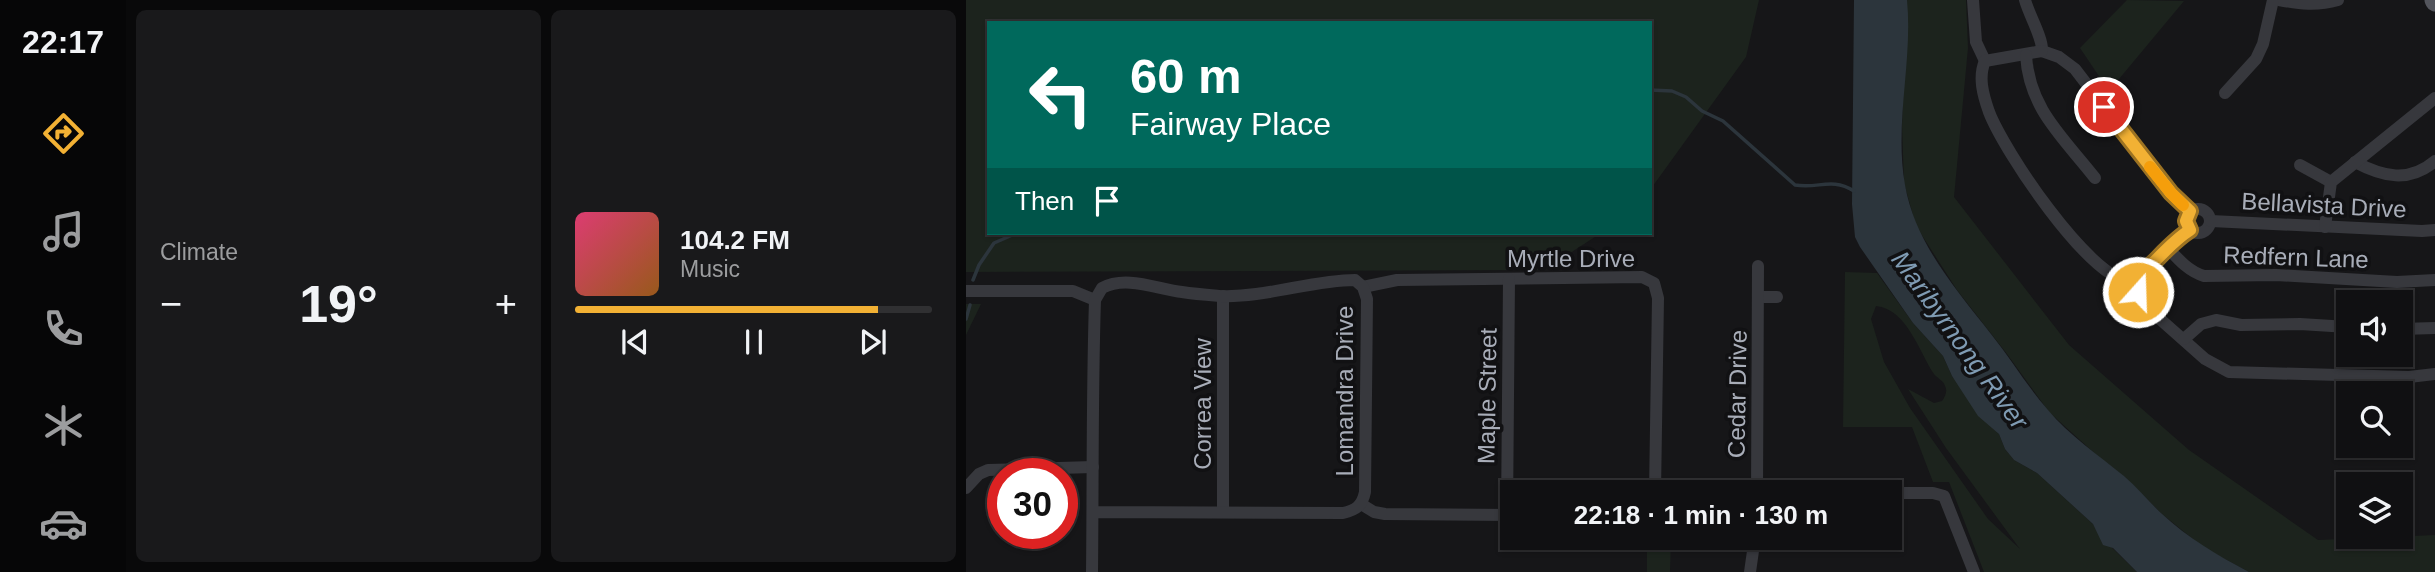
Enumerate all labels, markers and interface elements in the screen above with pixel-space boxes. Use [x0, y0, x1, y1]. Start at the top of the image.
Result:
text: 22:17 [22, 24, 104, 60]
icon: left [1015, 49, 1106, 140]
text: 60 m [1130, 49, 1242, 103]
pin [2074, 77, 2134, 137]
icon: arrive [2085, 88, 2123, 126]
text: Fairway Place [1130, 106, 1331, 142]
icon: directions [39, 109, 88, 158]
icon: arrive [1088, 182, 1126, 220]
text: Then [1015, 186, 1074, 216]
street label: Bellavista Drive [2241, 187, 2407, 223]
icon: music [39, 207, 88, 256]
text: 104.2 FM [680, 225, 790, 255]
text: Climate [160, 239, 238, 265]
street label: Redfern Lane [2223, 241, 2369, 273]
street label: Myrtle Drive [1507, 245, 1635, 272]
water label: Maribyrnong River [1885, 245, 2035, 436]
position arrow [2101, 255, 2175, 329]
text: Music [680, 256, 740, 282]
text: 19° [299, 275, 378, 333]
text: − [160, 283, 182, 325]
text: + [495, 283, 517, 325]
map controls [2336, 290, 2413, 549]
button: sound [2336, 290, 2413, 367]
icon: phone [39, 304, 88, 353]
street label: Lomandra Drive [1331, 306, 1358, 476]
icon: previous [616, 323, 654, 361]
icon: pause [735, 323, 773, 361]
icon: next [854, 323, 892, 361]
street label: Maple Street [1472, 327, 1502, 464]
street label: Cedar Drive [1722, 330, 1752, 458]
street label: Correa View [1189, 338, 1216, 470]
button: search [2336, 381, 2413, 458]
icon: climate [39, 401, 88, 450]
speed limit sign: 30 [987, 458, 1078, 549]
button: layers [2336, 472, 2413, 549]
icon: car [39, 499, 88, 548]
text: 22:18 · 1 min · 130 m [1574, 500, 1828, 530]

